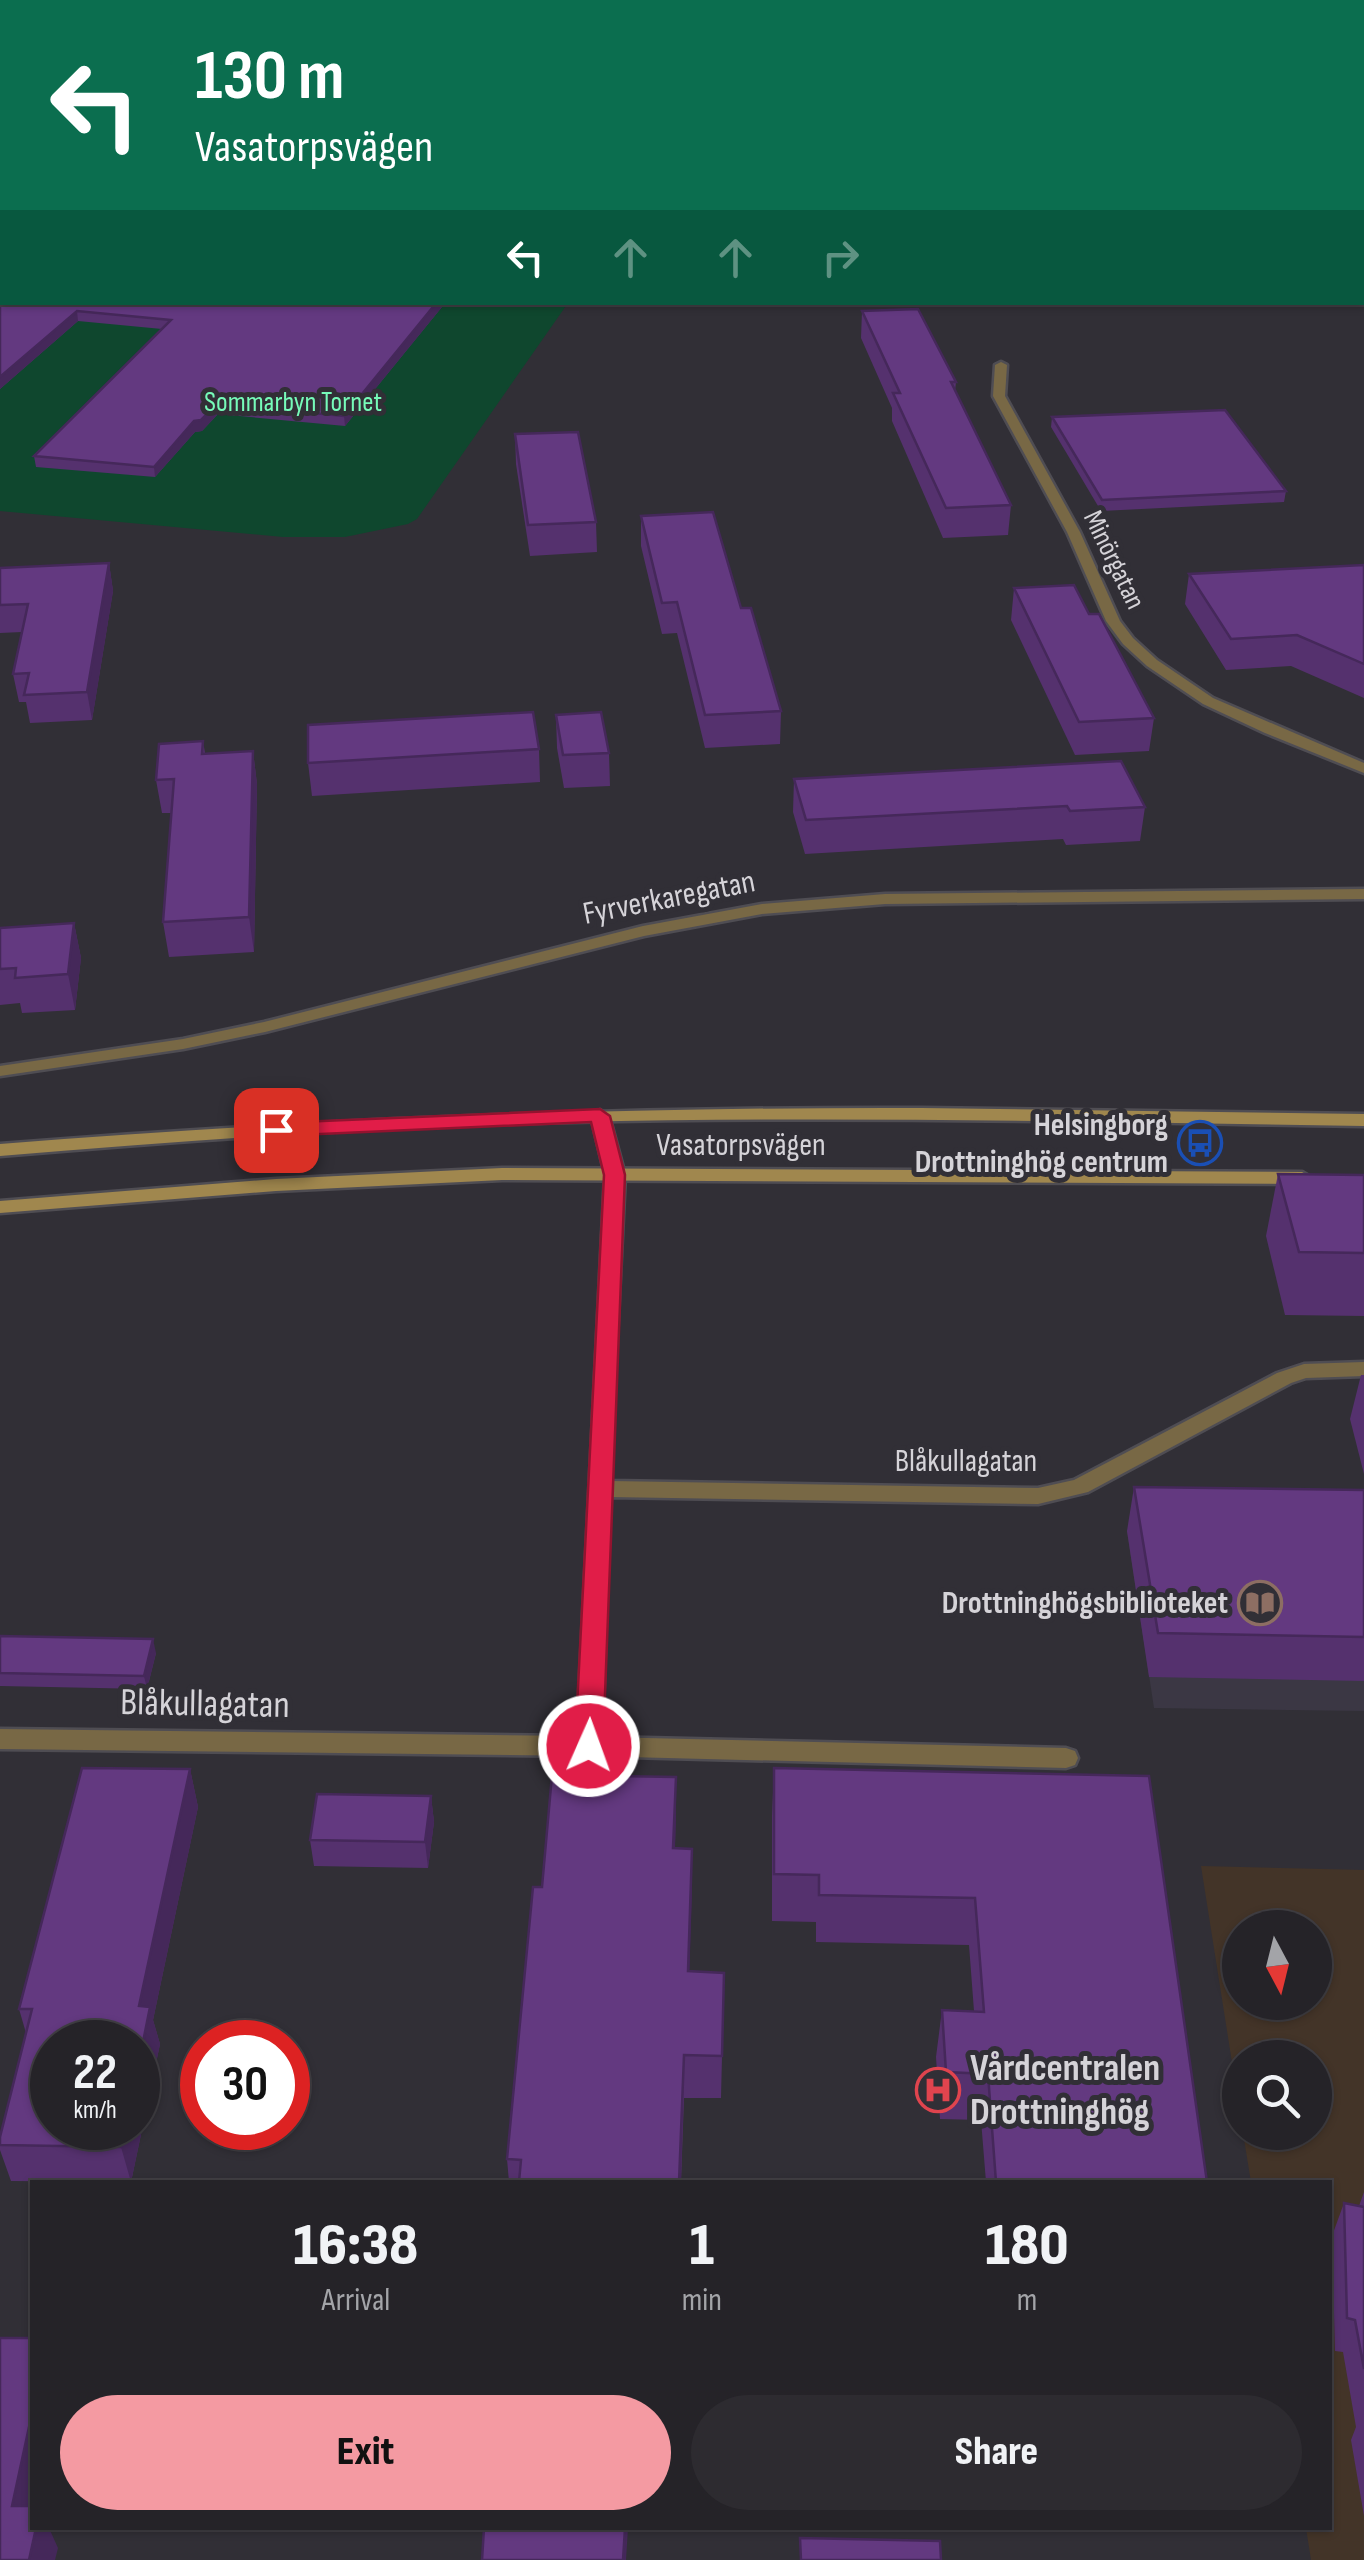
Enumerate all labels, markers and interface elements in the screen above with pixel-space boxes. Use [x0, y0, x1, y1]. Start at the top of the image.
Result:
text: 130 m [195, 35, 344, 119]
icon: left [30, 40, 160, 170]
text: Vasatorpsvägen [195, 120, 433, 175]
icon: left [498, 230, 553, 285]
icon: ahead [603, 230, 658, 285]
icon: ahead [708, 230, 763, 285]
icon: right [813, 230, 868, 285]
park label: Sommarbyn Tornet [204, 386, 382, 419]
street label: Minörgatan [1076, 505, 1152, 615]
street label: Fyrverkaregatan [580, 862, 758, 934]
pin [234, 1088, 319, 1173]
icon: arrive [249, 1103, 304, 1158]
place label: Helsingborg Drottninghög centrum [915, 1106, 1168, 1182]
bus stop icon: Helsingborg Drottninghög centrum [1177, 1120, 1223, 1166]
street label: Vasatorpsvägen [656, 1126, 826, 1165]
street label: Blåkullagatan [895, 1442, 1037, 1481]
library icon: Drottninghögsbiblioteket [1237, 1580, 1283, 1626]
place label: Drottninghögsbiblioteket [942, 1584, 1228, 1623]
street label: Blåkullagatan [120, 1680, 290, 1728]
position arrow [537, 1694, 641, 1798]
north arrow [1222, 1910, 1332, 2020]
map controls [1222, 1910, 1332, 2150]
speed limit sign: 30 [180, 2020, 310, 2150]
button: search [1222, 2040, 1332, 2150]
text: 22 [73, 2043, 117, 2103]
place label: Vårdcentralen Drottninghög [970, 2046, 1160, 2135]
hospital icon: Vårdcentralen Drottninghög [915, 2067, 961, 2113]
text: km/h [73, 2095, 117, 2126]
text: 16:38 [293, 2210, 418, 2282]
text: 1 [690, 2210, 714, 2282]
text: 180 [985, 2210, 1069, 2282]
text: Arrival [321, 2281, 390, 2320]
text: min [682, 2281, 722, 2320]
text: m [1017, 2281, 1037, 2320]
button: Exit [60, 2395, 671, 2510]
button: Share [691, 2395, 1302, 2510]

